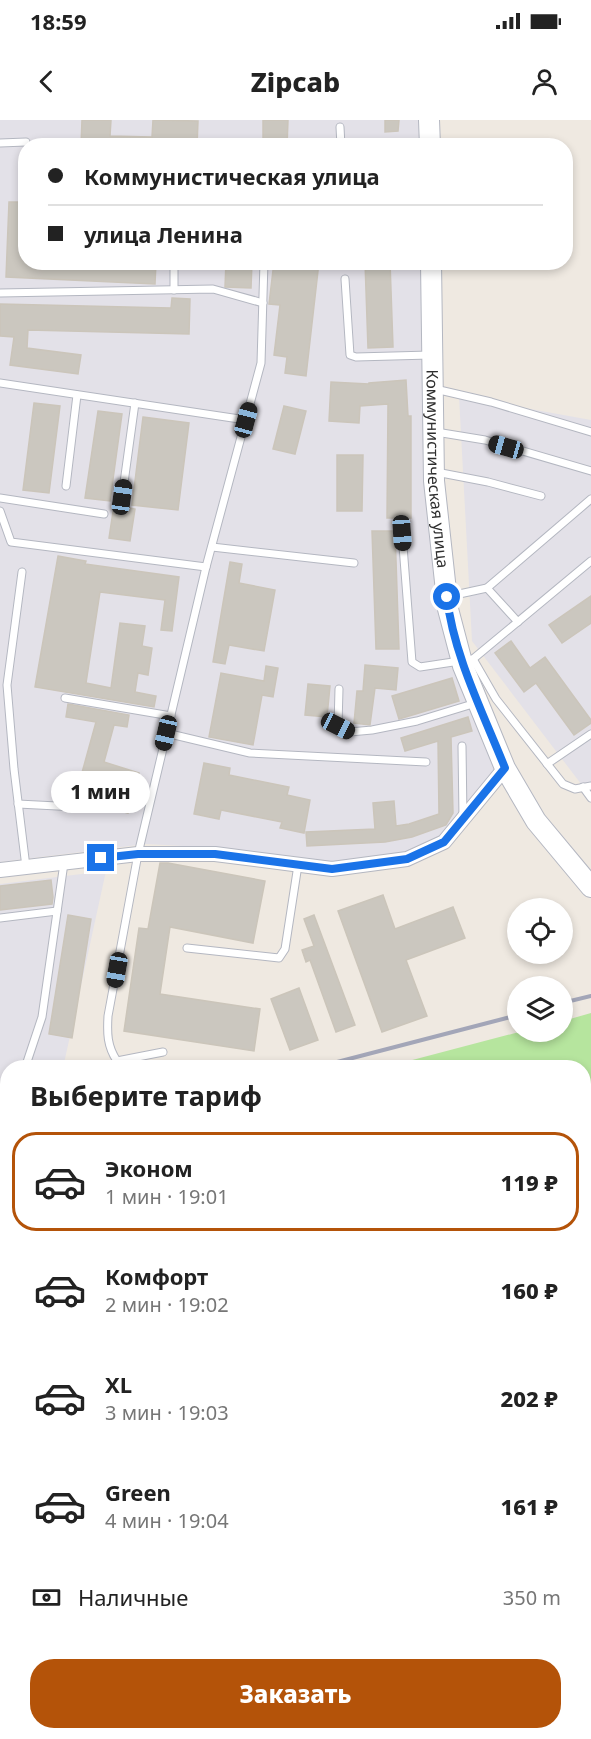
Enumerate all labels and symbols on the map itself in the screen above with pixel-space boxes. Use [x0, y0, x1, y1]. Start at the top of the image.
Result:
street label: Коммунистическая улица [421, 369, 454, 569]
car [233, 400, 259, 440]
car [486, 433, 526, 461]
car [111, 478, 133, 516]
car [392, 514, 412, 552]
route start [433, 583, 460, 610]
car [318, 710, 358, 742]
car [153, 713, 179, 753]
callout: 1 мин [51, 771, 150, 813]
route end [87, 844, 114, 871]
car [105, 951, 129, 989]

